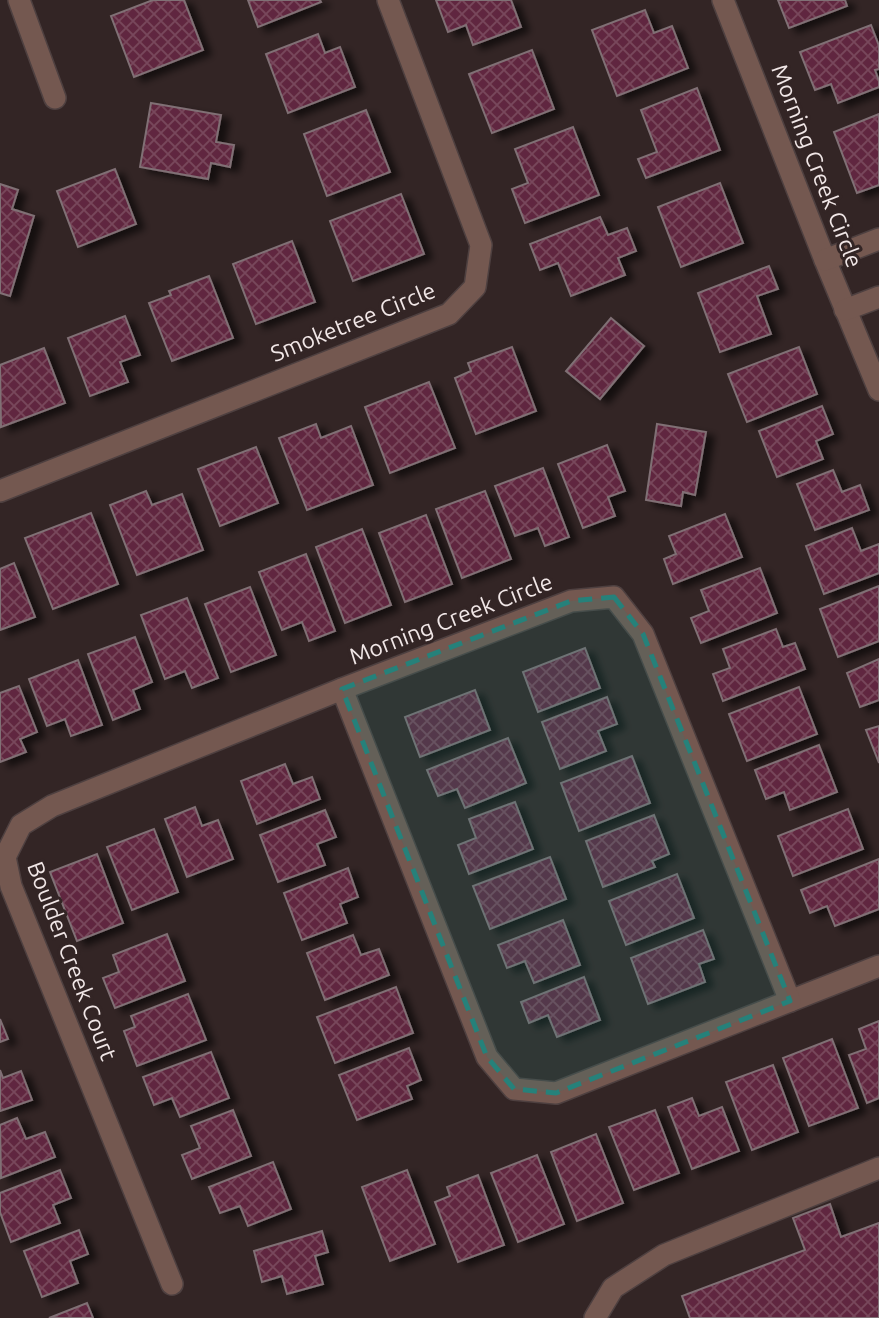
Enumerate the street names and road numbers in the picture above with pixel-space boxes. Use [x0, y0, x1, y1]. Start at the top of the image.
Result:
street label: Morning Creek Circle [767, 61, 868, 271]
street label: Smoketree Circle [267, 277, 439, 366]
street label: Morning Creek Circle [346, 568, 556, 669]
street label: Boulder Creek Court [23, 858, 122, 1064]

